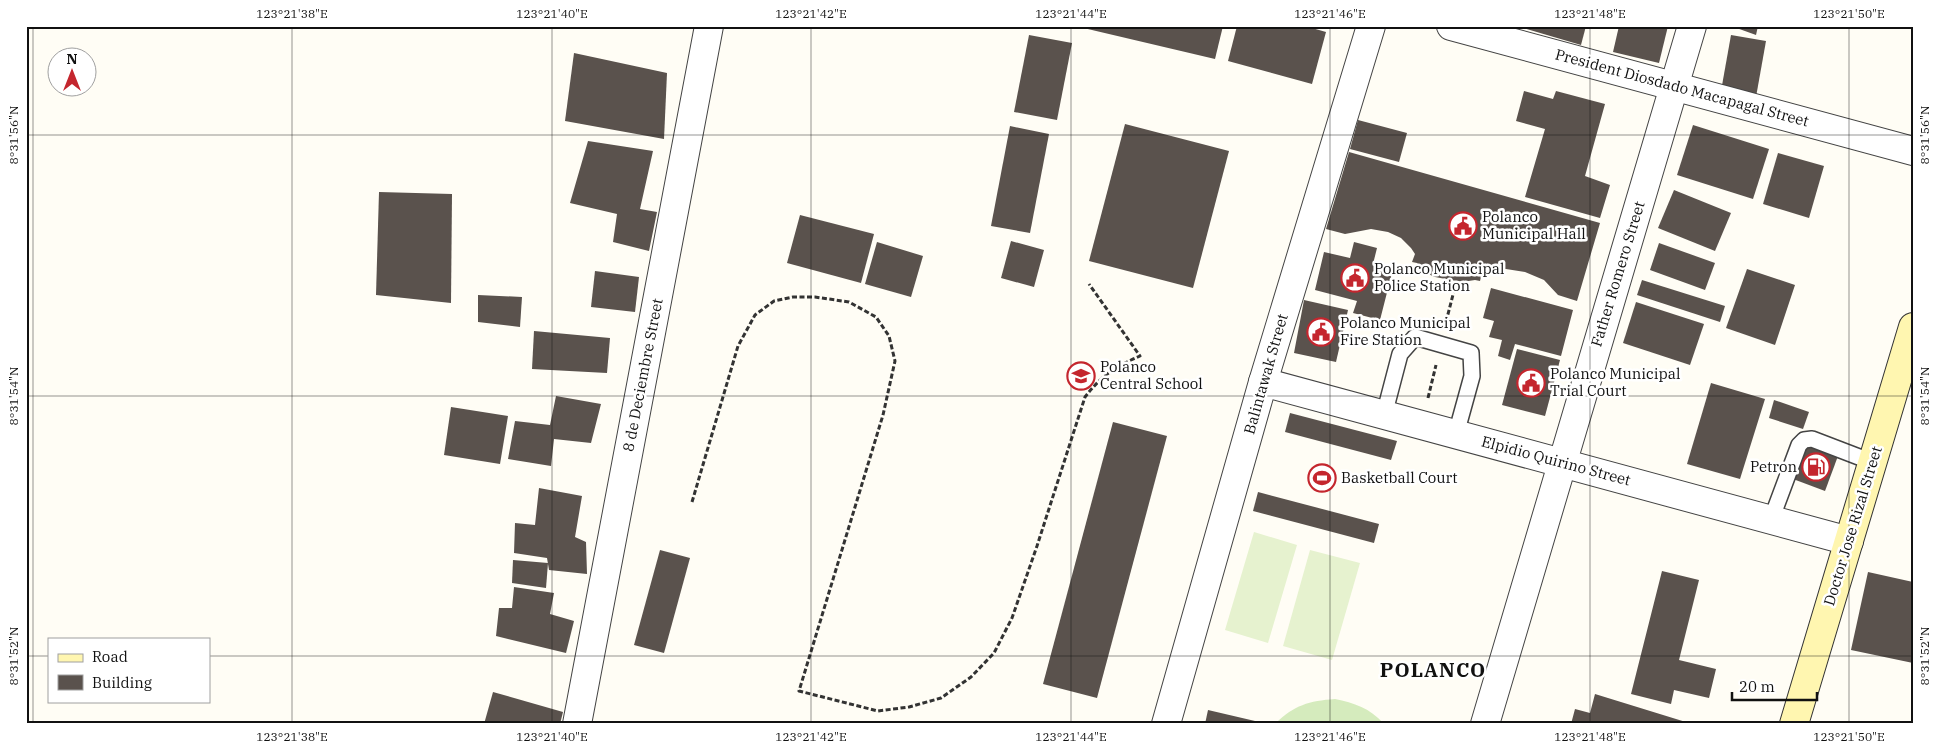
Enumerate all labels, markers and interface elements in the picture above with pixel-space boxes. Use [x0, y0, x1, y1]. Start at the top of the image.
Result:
text: 123°21'38"E [256, 6, 328, 21]
text: 123°21'40"E [516, 6, 588, 21]
text: 123°21'42"E [775, 6, 847, 21]
text: 123°21'44"E [1035, 6, 1107, 21]
text: 123°21'46"E [1294, 6, 1366, 21]
text: 123°21'48"E [1554, 6, 1626, 21]
text: 123°21'50"E [1813, 6, 1885, 21]
street label: President Diosdado Macapagal Street [1553, 44, 1811, 131]
north arrow [48, 48, 98, 98]
text: N [66, 50, 78, 68]
text: 8°31'56"N [6, 106, 21, 164]
text: 8°31'56"N [1917, 106, 1932, 164]
street label: Father Romero Street [1586, 199, 1649, 349]
place label: Polanco Municipal Hall [1482, 207, 1586, 243]
public building icon: Polanco Municipal Hall [1448, 211, 1478, 241]
place label: Polanco Municipal Police Station [1374, 259, 1505, 295]
public building icon: Polanco Municipal Police Station [1340, 263, 1370, 293]
street label: 8 de Deciembre Street [618, 297, 667, 453]
street label: Balintawak Street [1239, 311, 1292, 436]
place label: Polanco Municipal Fire Station [1340, 313, 1471, 349]
public building icon: Polanco Municipal Fire Station [1306, 317, 1336, 347]
place label: Polanco Central School [1100, 357, 1203, 393]
school or university icon: Polanco Central School [1066, 361, 1096, 391]
place label: Polanco Municipal Trial Court [1550, 364, 1681, 400]
text: 8°31'54"N [6, 367, 21, 425]
text: 8°31'54"N [1917, 367, 1932, 425]
public building icon: Polanco Municipal Trial Court [1516, 368, 1546, 398]
street label: Elpidio Quirino Street [1479, 431, 1633, 490]
street label: Doctor Jose Rizal Street [1819, 444, 1886, 608]
fuel station icon: Petron [1801, 452, 1831, 482]
place label: Petron [1750, 457, 1797, 476]
sports icon: Basketball Court [1307, 463, 1337, 493]
place label: Basketball Court [1341, 468, 1458, 487]
text: 8°31'52"N [6, 627, 21, 685]
text: 8°31'52"N [1917, 627, 1932, 685]
legend [48, 638, 210, 702]
text: Road [92, 647, 128, 666]
district label: POLANCO [1380, 656, 1486, 683]
scale bar [1732, 670, 1816, 702]
text: Building [92, 673, 152, 692]
text: 20 m [1739, 677, 1775, 696]
text: 123°21'38"E [256, 729, 328, 744]
text: 123°21'40"E [516, 729, 588, 744]
text: 123°21'42"E [775, 729, 847, 744]
text: 123°21'44"E [1035, 729, 1107, 744]
text: 123°21'46"E [1294, 729, 1366, 744]
text: 123°21'48"E [1554, 729, 1626, 744]
text: 123°21'50"E [1813, 729, 1885, 744]

